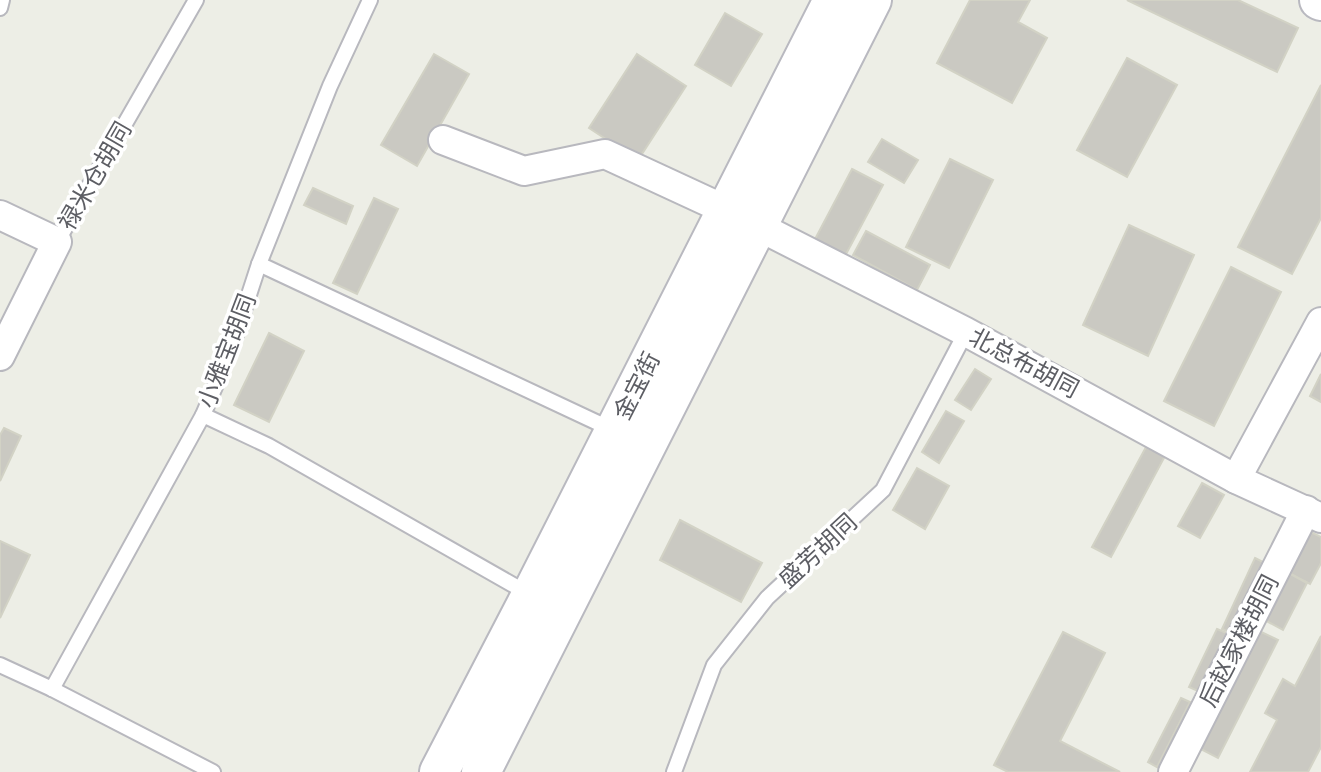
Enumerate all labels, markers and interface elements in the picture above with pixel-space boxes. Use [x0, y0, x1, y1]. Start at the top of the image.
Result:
street label: 禄米仓胡同 [53, 117, 137, 235]
street label: 小雅宝胡同 [192, 290, 262, 412]
street label: 北总布胡同 [964, 322, 1084, 404]
street label: 金宝街 [608, 348, 666, 424]
street label: 盛芳胡同 [773, 508, 863, 594]
street label: 后赵家楼胡同 [1194, 570, 1284, 712]

